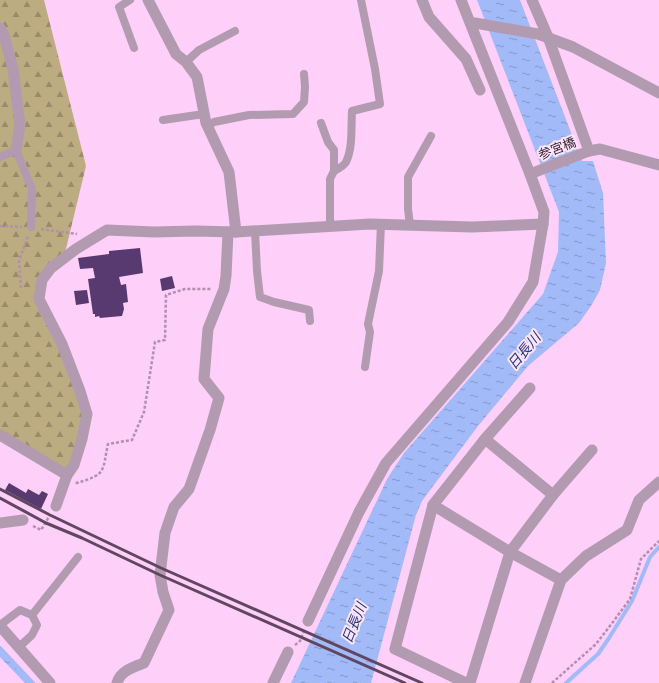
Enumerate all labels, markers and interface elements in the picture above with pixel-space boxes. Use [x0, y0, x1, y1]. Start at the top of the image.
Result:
street label: 参宮橋 [536, 134, 578, 162]
water label: 日長川 [504, 328, 546, 373]
water label: 日長川 [338, 598, 371, 646]

